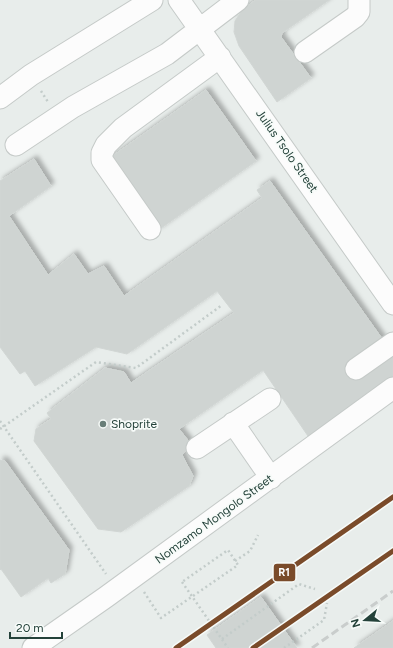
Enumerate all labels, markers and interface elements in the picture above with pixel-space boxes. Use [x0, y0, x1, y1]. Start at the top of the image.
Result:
street label: Julius Tsolo Street [253, 107, 321, 196]
place label: Shoprite [111, 417, 157, 431]
marker: Shoprite [98, 419, 108, 429]
street label: Nomzamo Mongolo Street [152, 471, 276, 567]
line badge: R1 [273, 563, 296, 582]
text: R1 [278, 566, 290, 579]
north arrow [345, 600, 385, 640]
scale bar [10, 614, 62, 640]
text: N [348, 617, 363, 629]
text: 20 m [16, 621, 44, 635]

